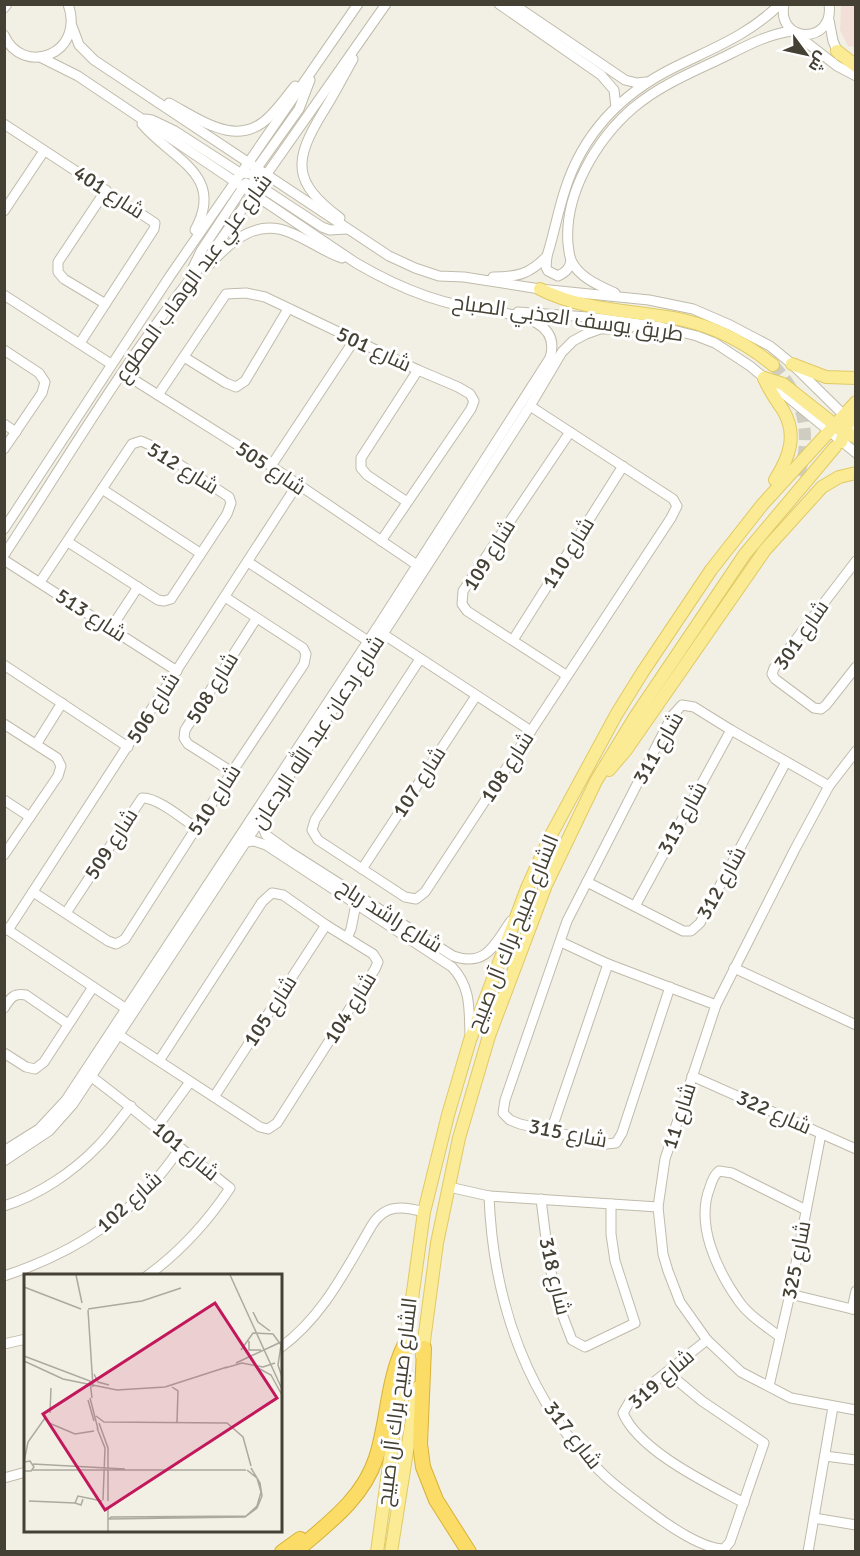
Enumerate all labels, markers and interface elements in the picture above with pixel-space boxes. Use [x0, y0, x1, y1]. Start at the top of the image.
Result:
north arrow [776, 24, 836, 84]
text: ش [804, 48, 832, 76]
street label: شارع 401 [68, 159, 149, 225]
street label: شارع علي عبد الوهاب المطوع [109, 169, 280, 389]
street label: طريق يوسف العذبي الصباح [450, 289, 685, 350]
street label: شارع 501 [332, 320, 415, 378]
street label: شارع 505 [230, 435, 311, 502]
street label: شارع 512 [142, 436, 224, 501]
street label: شارع 110 [536, 512, 601, 594]
street label: شارع 109 [457, 514, 522, 596]
street label: شارع 513 [50, 582, 131, 648]
street label: شارع 301 [768, 595, 835, 676]
street label: شارع ردعان عبد الله الردعان [245, 630, 391, 834]
street label: شارع 508 [180, 647, 245, 729]
street label: شارع 506 [120, 668, 186, 749]
street label: شارع 311 [627, 707, 690, 789]
street label: شارع 108 [474, 727, 540, 808]
street label: شارع 107 [386, 742, 452, 823]
street label: شارع 510 [181, 760, 247, 841]
street label: شارع 313 [651, 777, 713, 859]
street label: شارع 509 [78, 804, 144, 885]
street label: الشارع صبيح براك آل صبيح [462, 831, 565, 1036]
street label: شارع 312 [690, 842, 752, 924]
street label: شارع راشد رباح [332, 873, 447, 959]
street label: شارع 104 [318, 967, 383, 1049]
street label: شارع 105 [237, 971, 303, 1052]
street label: شارع 11 [656, 1080, 703, 1153]
street label: شارع 322 [732, 1084, 816, 1141]
street label: شارع 315 [526, 1113, 609, 1154]
street label: شارع 101 [147, 1116, 225, 1187]
street label: شارع 102 [91, 1166, 168, 1239]
street label: شارع 325 [776, 1219, 817, 1302]
street label: شارع 318 [532, 1234, 577, 1318]
inset map [24, 1274, 282, 1532]
street label: الشارع صبيح براك آل صبيح [371, 1296, 424, 1508]
street label: شارع 319 [623, 1343, 700, 1416]
street label: شارع 317 [538, 1396, 608, 1475]

